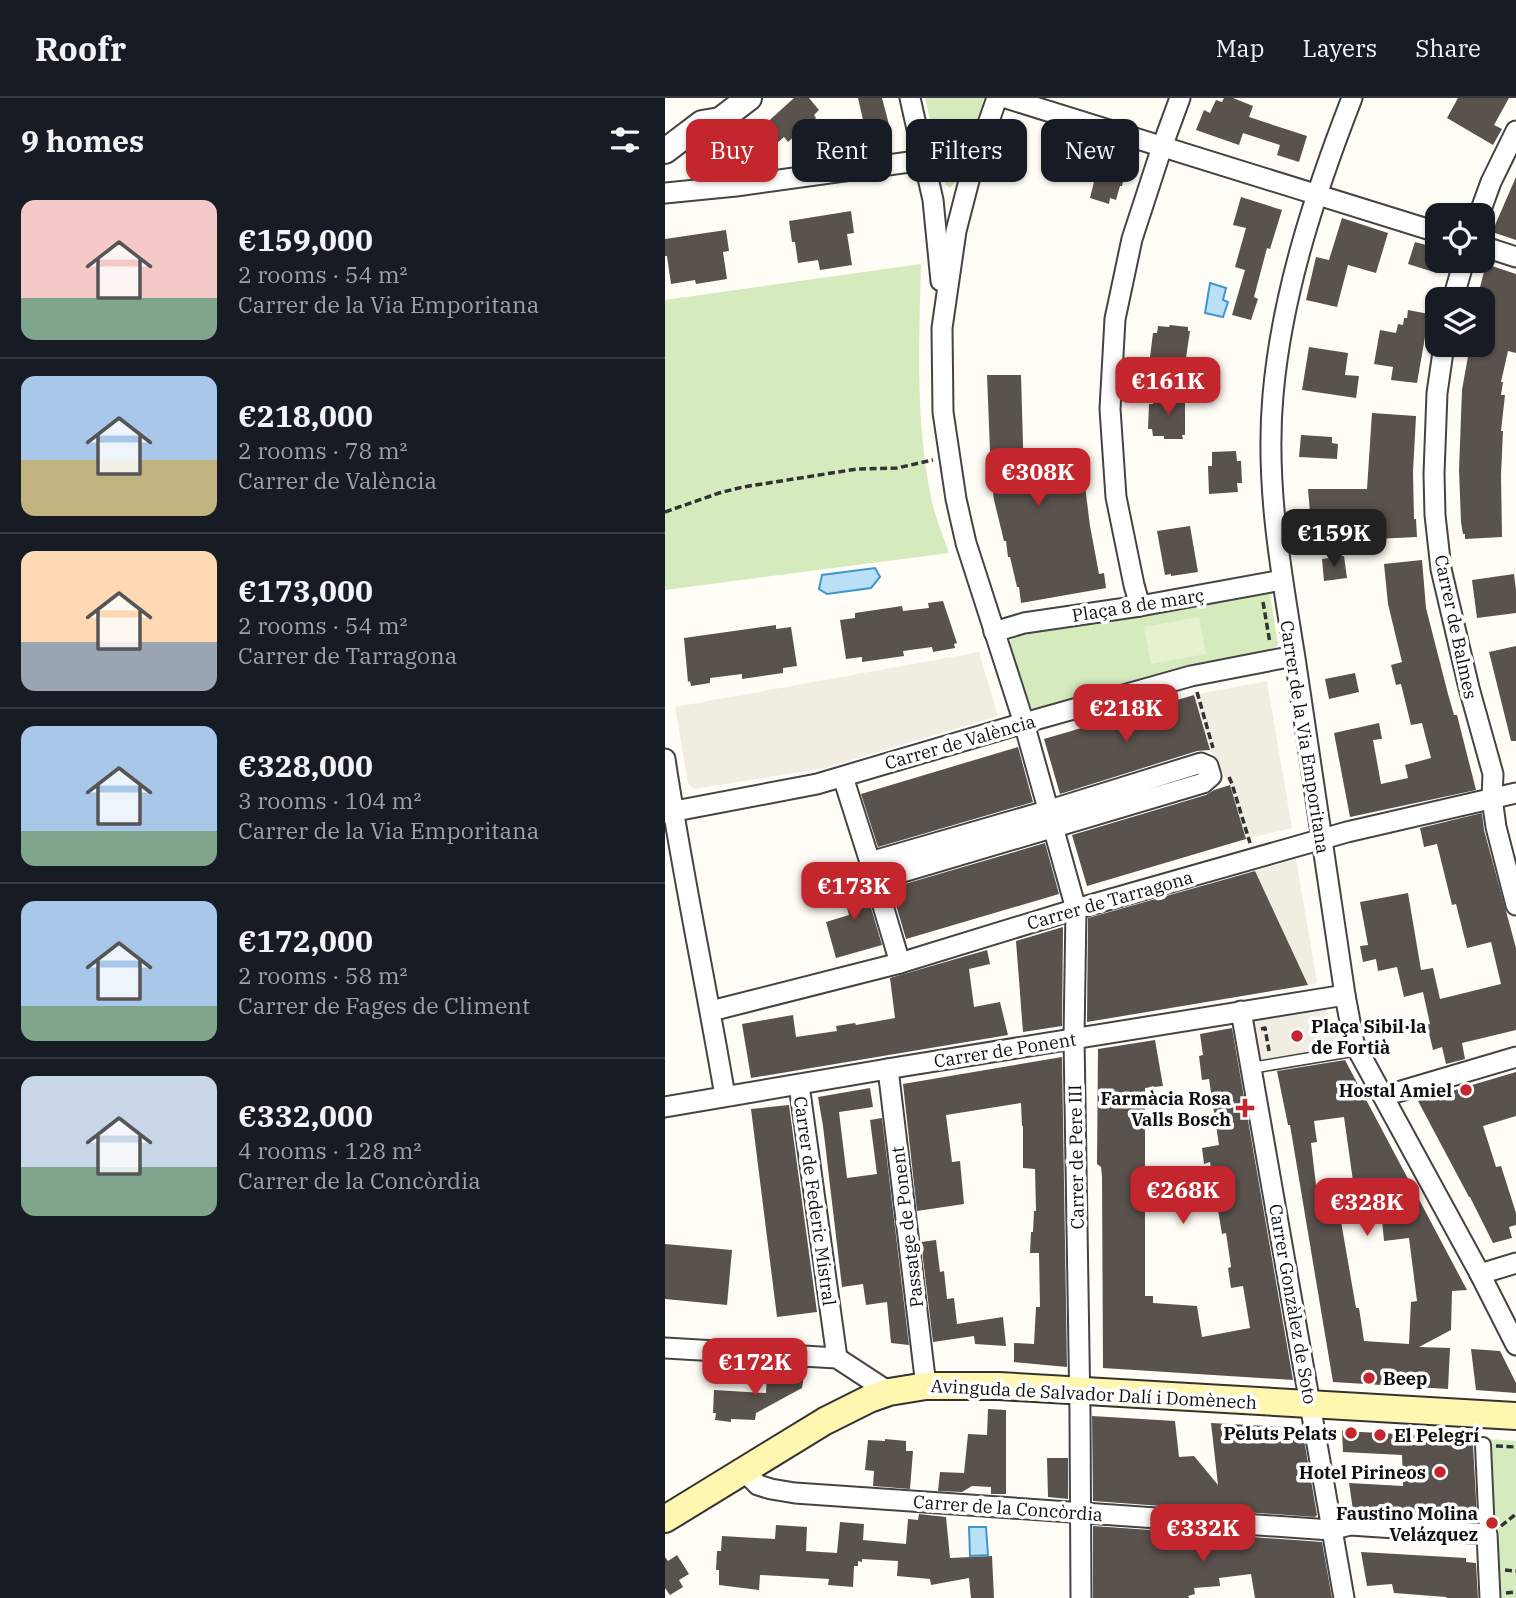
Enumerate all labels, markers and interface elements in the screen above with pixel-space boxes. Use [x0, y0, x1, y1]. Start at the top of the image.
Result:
text: Roofr [35, 27, 126, 70]
text: Map [1216, 32, 1264, 64]
text: Layers [1302, 32, 1377, 64]
text: Share [1415, 32, 1481, 64]
chip: Buy [686, 119, 778, 182]
chip: Rent [792, 119, 892, 182]
chip: Filters [906, 119, 1027, 182]
chip: New [1041, 119, 1139, 182]
text: 9 homes [21, 121, 144, 160]
icon: filters [606, 121, 644, 159]
map controls [1425, 203, 1495, 357]
button: locate [1425, 203, 1495, 273]
text: €159,000 [238, 220, 373, 259]
icon: home [77, 228, 161, 312]
text: 2 rooms · 54 m² [238, 259, 408, 289]
button: layers [1425, 287, 1495, 357]
text: Carrer de la Via Emporitana [238, 289, 539, 319]
pin: €161K [1119, 358, 1217, 417]
text: €161K [1131, 365, 1205, 395]
text: €218,000 [238, 396, 373, 435]
icon: home [77, 404, 161, 488]
text: 2 rooms · 78 m² [238, 435, 408, 465]
pin: €308K [989, 448, 1087, 508]
text: €308K [1001, 456, 1075, 486]
text: Carrer de València [238, 465, 437, 495]
pin: €159K [1285, 510, 1383, 569]
text: €159K [1297, 517, 1371, 547]
street label: Carrer de Balmes [1429, 553, 1483, 701]
text: €173,000 [238, 571, 373, 610]
icon: home [77, 579, 161, 663]
street label: Plaça 8 de març [1070, 583, 1206, 627]
text: 2 rooms · 54 m² [238, 610, 408, 640]
street label: Carrer de la Via Emporitana [1275, 619, 1335, 855]
text: Carrer de Tarragona [238, 640, 457, 670]
pin: €218K [1077, 684, 1175, 744]
text: €218K [1089, 692, 1163, 722]
street label: Carrer de València [882, 709, 1038, 775]
text: €328,000 [238, 746, 373, 785]
icon: home [77, 754, 161, 838]
text: 3 rooms · 104 m² [238, 785, 421, 815]
text: Carrer de la Via Emporitana [238, 815, 539, 845]
pin: €173K [805, 862, 903, 922]
street label: Carrer de Tarragona [1024, 865, 1196, 935]
text: €173K [817, 870, 891, 900]
text: €172,000 [238, 921, 373, 960]
icon: home [77, 929, 161, 1013]
text: 2 rooms · 58 m² [238, 960, 408, 990]
text: Carrer de Fages de Climent [238, 990, 530, 1020]
place label: Plaça Sibil·la de Fortià [1311, 1015, 1427, 1059]
street label: Carrer de Ponent [932, 1027, 1078, 1073]
marker: Plaça Sibil·la de Fortià [1289, 1028, 1305, 1044]
place label: Hostal Amiel [1339, 1079, 1452, 1102]
marker: Hostal Amiel [1458, 1082, 1474, 1098]
street label: Carrer de Pere III [1063, 1084, 1089, 1230]
place label: Farmàcia Rosa Valls Bosch [1101, 1087, 1231, 1131]
street label: Carrer de Federic Mistral [789, 1095, 841, 1307]
text: €332,000 [238, 1096, 373, 1135]
marker: Farmàcia Rosa Valls Bosch [1237, 1100, 1253, 1116]
icon: home [77, 1104, 161, 1188]
text: 4 rooms · 128 m² [238, 1135, 421, 1165]
street label: Passatge de Ponent [886, 1145, 928, 1309]
text: Carrer de la Concòrdia [238, 1165, 481, 1195]
pin: €268K [1134, 1166, 1232, 1226]
text: €268K [1146, 1174, 1220, 1204]
pin: €328K [1318, 1178, 1416, 1238]
text: €328K [1330, 1186, 1404, 1216]
street label: Carrer Gonzàlez de Soto [1264, 1202, 1322, 1406]
pin: €172K [706, 1338, 804, 1398]
text: €172K [718, 1346, 792, 1376]
place label: Beep [1383, 1367, 1427, 1390]
marker: Beep [1361, 1370, 1377, 1386]
street label: Avinguda de Salvador Dalí i Domènech [930, 1374, 1258, 1414]
place label: Peluts Pelats [1223, 1422, 1337, 1445]
place label: El Pelegrí [1394, 1424, 1479, 1447]
marker: Peluts Pelats [1343, 1425, 1359, 1441]
marker: El Pelegrí [1372, 1427, 1388, 1443]
place label: Hotel Pirineos [1299, 1461, 1426, 1484]
marker: Hotel Pirineos [1432, 1464, 1448, 1480]
street label: Carrer de la Concòrdia [912, 1490, 1104, 1526]
place label: Faustino Molina Velázquez [1336, 1502, 1478, 1546]
pin: €332K [1154, 1504, 1252, 1564]
text: €332K [1166, 1512, 1240, 1542]
marker: Faustino Molina Velázquez [1484, 1515, 1500, 1531]

